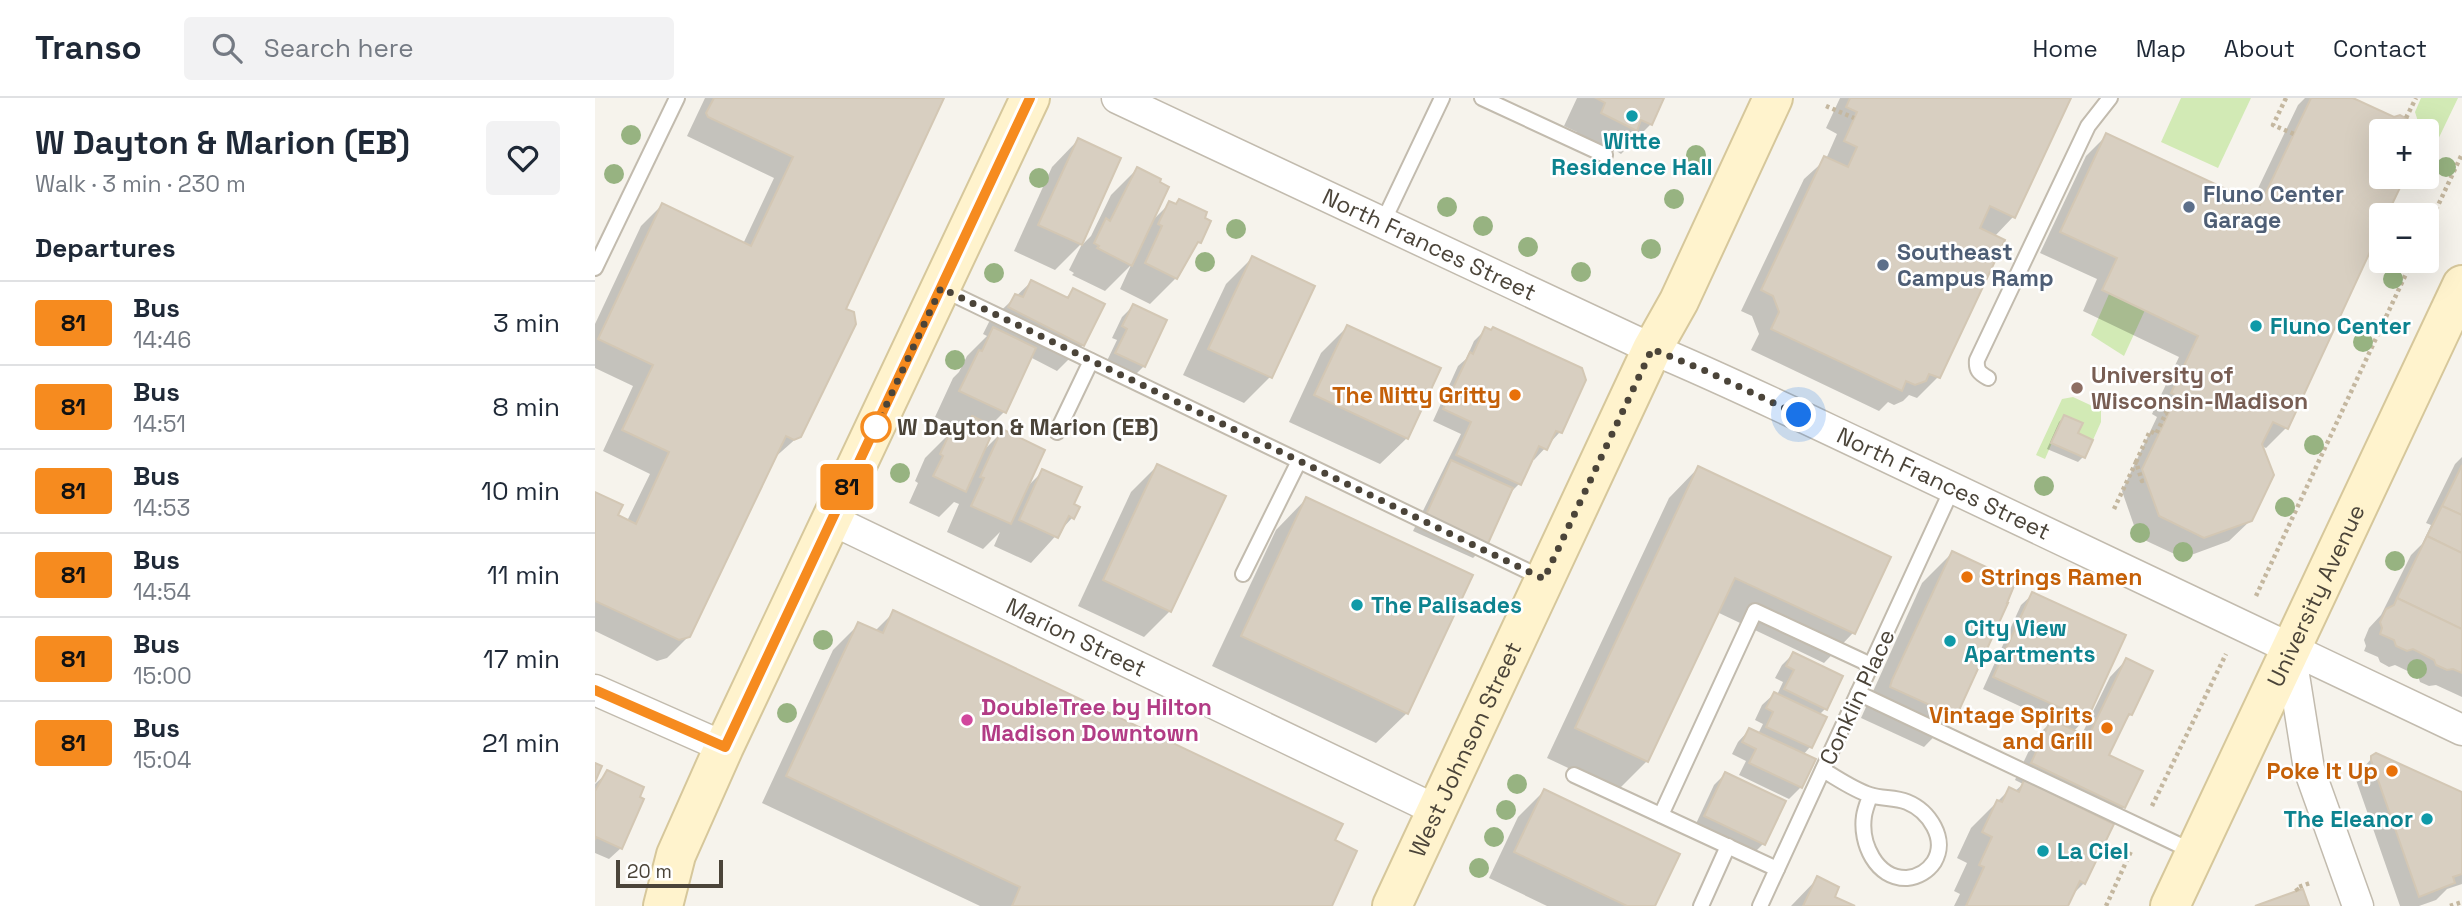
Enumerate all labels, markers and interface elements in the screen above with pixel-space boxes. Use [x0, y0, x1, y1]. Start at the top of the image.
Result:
search box [184, 17, 674, 80]
text: Transo [35, 27, 142, 69]
icon: search [208, 29, 246, 67]
text: Search here [264, 31, 414, 65]
text: Home [2032, 33, 2098, 64]
text: Map [2136, 33, 2186, 64]
text: About [2224, 33, 2295, 64]
text: Contact [2333, 33, 2427, 64]
marker: Witte Residence Hall [1624, 108, 1640, 124]
map controls [2369, 119, 2439, 273]
button: + [2369, 119, 2439, 189]
button: heart [486, 121, 560, 195]
text: W Dayton & Marion (EB) [35, 122, 410, 164]
place label: Witte Residence Hall [1551, 126, 1713, 182]
text: Walk · 3 min · 230 m [35, 169, 246, 199]
place label: Fluno Center Garage [2203, 179, 2344, 235]
street label: North Frances Street [1318, 182, 1541, 308]
marker: Fluno Center Garage [2181, 199, 2197, 215]
button: − [2369, 203, 2439, 273]
text: Departures [35, 231, 176, 265]
place label: Southeast Campus Ramp [1897, 237, 2054, 293]
marker: Southeast Campus Ramp [1875, 257, 1891, 273]
text: Bus [133, 291, 180, 325]
text: 3 min [493, 306, 560, 340]
text: 81 [61, 307, 86, 338]
place label: Fluno Center [2270, 311, 2411, 341]
marker: Fluno Center [2248, 318, 2264, 334]
text: 14:46 [133, 325, 191, 355]
place label: University of Wisconsin-Madison [2091, 360, 2308, 416]
text: Bus [133, 375, 180, 409]
place label: The Nitty Gritty [1332, 380, 1501, 410]
marker: University of Wisconsin-Madison [2069, 380, 2085, 396]
marker: The Nitty Gritty [1507, 387, 1523, 403]
text: 8 min [492, 390, 560, 424]
text: 81 [61, 391, 86, 422]
your location [1781, 397, 1816, 432]
text: 14:51 [133, 409, 186, 439]
marker: W Dayton & Marion (EB) [861, 412, 891, 442]
place label: W Dayton & Marion (EB) [897, 412, 1158, 442]
street label: North Frances Street [1832, 420, 2055, 547]
text: Bus [133, 459, 180, 493]
line badge: 81 [815, 464, 879, 510]
text: 81 [834, 471, 860, 502]
text: 10 min [481, 474, 560, 508]
text: 81 [61, 475, 86, 506]
text: 14:53 [133, 493, 190, 523]
street label: University Avenue [2260, 499, 2372, 692]
text: Bus [133, 543, 180, 577]
text: 11 min [487, 558, 560, 592]
text: 81 [61, 559, 86, 590]
place label: Strings Ramen [1981, 562, 2142, 592]
marker: Strings Ramen [1959, 569, 1975, 585]
text: 14:54 [133, 577, 191, 607]
place label: The Palisades [1371, 590, 1522, 620]
street label: Marion Street [1001, 591, 1151, 684]
marker: The Palisades [1349, 597, 1365, 613]
place label: City View Apartments [1964, 613, 2095, 669]
street label: Conklin Place [1812, 624, 1902, 770]
text: Bus [133, 627, 180, 661]
marker: City View Apartments [1942, 633, 1958, 649]
street label: West Johnson Street [1402, 637, 1528, 862]
text: 17 min [483, 642, 560, 676]
text: 81 [61, 643, 86, 674]
text: 15:00 [133, 661, 192, 691]
place label: DoubleTree by Hilton Madison Downtown [981, 692, 1212, 748]
place label: Vintage Spirits and Grill [1929, 700, 2093, 756]
text: Bus [133, 711, 180, 745]
marker: DoubleTree by Hilton Madison Downtown [959, 712, 975, 728]
marker: Vintage Spirits and Grill [2099, 720, 2115, 736]
text: 21 min [482, 726, 560, 760]
text: 81 [61, 727, 86, 758]
text: 15:04 [133, 745, 191, 775]
place label: Poke It Up [2266, 756, 2378, 786]
marker: Poke It Up [2384, 763, 2400, 779]
place label: The Eleanor [2283, 804, 2413, 834]
marker: The Eleanor [2419, 811, 2435, 827]
place label: La Ciel [2057, 836, 2129, 866]
marker: La Ciel [2035, 843, 2051, 859]
scale bar [616, 857, 723, 889]
text: 20 m [627, 859, 672, 884]

